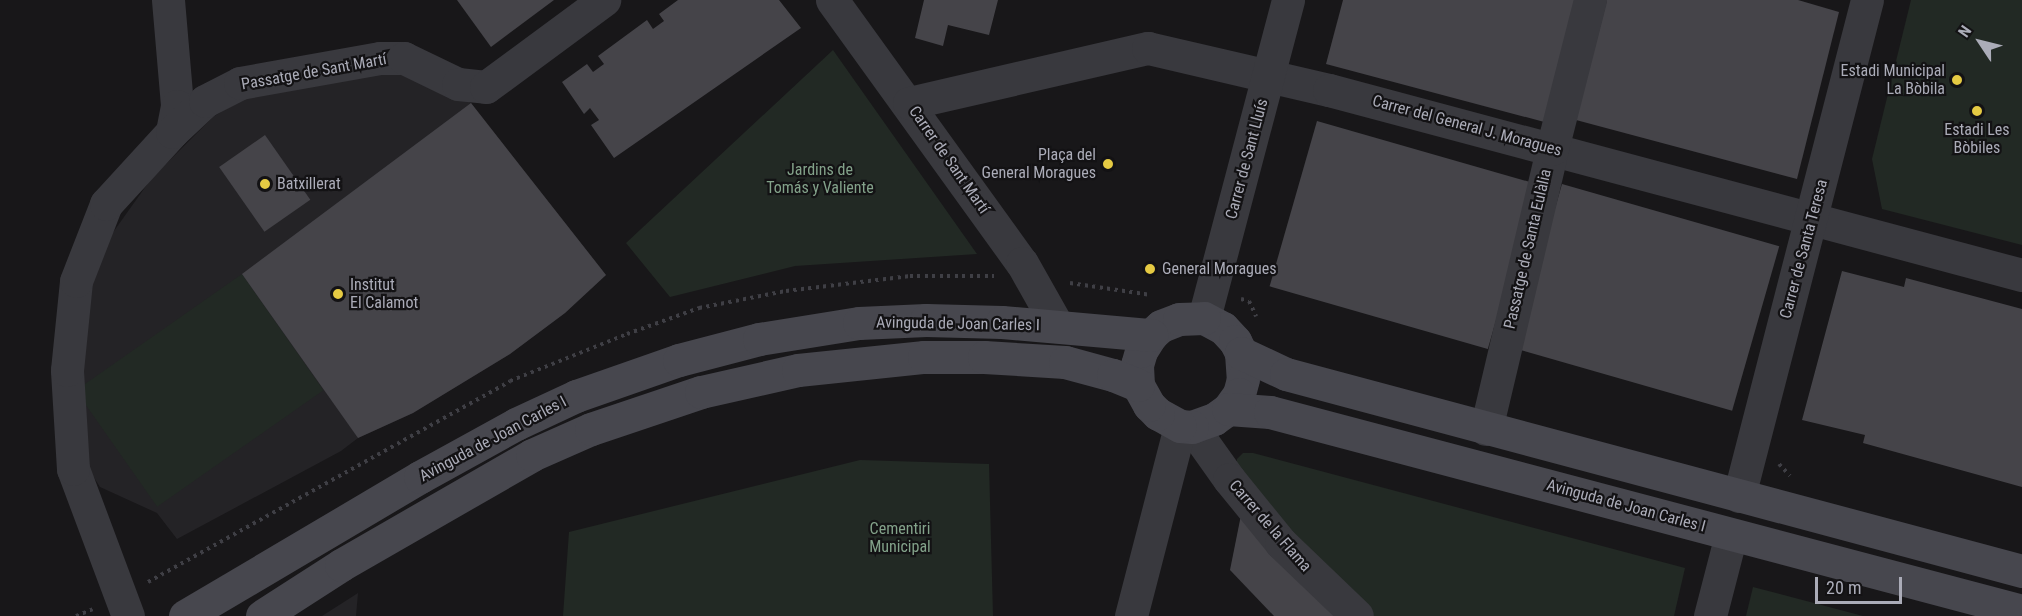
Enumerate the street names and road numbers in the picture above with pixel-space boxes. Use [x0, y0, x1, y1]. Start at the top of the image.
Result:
street label: Passatge de Sant Martí [240, 50, 388, 94]
street label: Carrer del General J. Moragues [1370, 91, 1564, 161]
street label: Carrer de Sant Lluís [1222, 97, 1272, 221]
street label: Carrer de Sant Martí [905, 102, 993, 218]
street label: Passatge de Santa Eulàlia [1500, 167, 1556, 331]
street label: Carrer de Santa Teresa [1776, 177, 1832, 321]
street label: Avinguda de Joan Carles I [876, 313, 1040, 335]
street label: Avinguda de Joan Carles I [416, 392, 570, 486]
street label: Carrer de la Flama [1225, 476, 1315, 576]
street label: Avinguda de Joan Carles I [1544, 476, 1708, 536]

